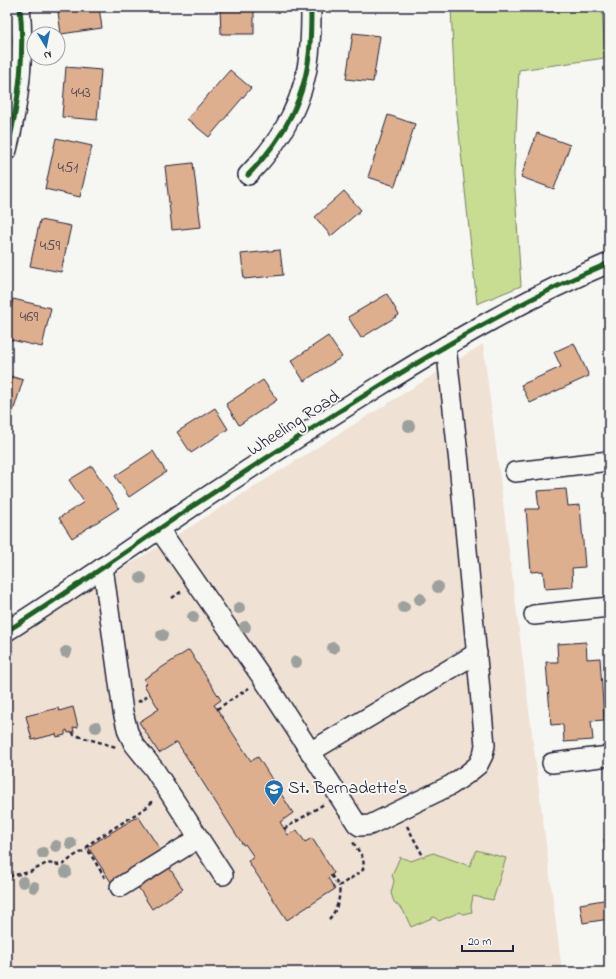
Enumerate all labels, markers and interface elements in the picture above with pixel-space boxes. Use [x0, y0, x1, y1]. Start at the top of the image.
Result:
north arrow [26, 26, 66, 66]
text: N [43, 46, 53, 63]
house number: 443 [71, 81, 91, 105]
house number: 451 [58, 156, 78, 180]
house number: 459 [40, 234, 60, 258]
house number: 469 [20, 305, 38, 329]
street label: Wheeling Road [243, 384, 346, 464]
place label: St. Bernadette's [288, 776, 408, 802]
school or university icon: St. Bernadette's [263, 778, 285, 806]
scale bar [462, 927, 513, 953]
text: 20 m [468, 933, 491, 951]

